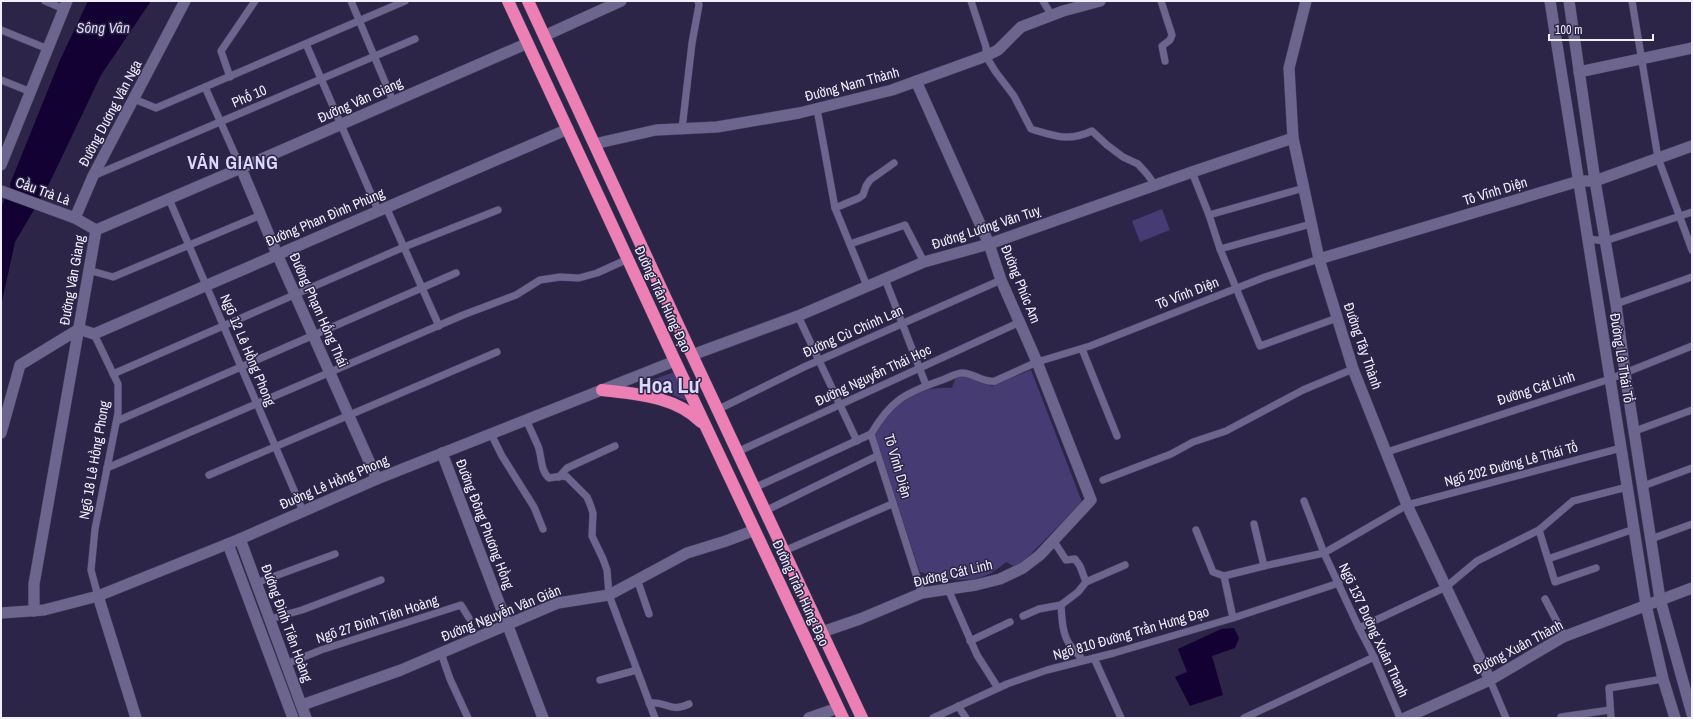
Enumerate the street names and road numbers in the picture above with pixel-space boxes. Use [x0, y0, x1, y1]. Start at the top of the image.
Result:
street label: Đường Dương Vân Nga [74, 56, 146, 169]
street label: Đường Nam Thành [803, 63, 901, 105]
street label: Đường Vân Giang [315, 73, 406, 127]
street label: Phố 10 [229, 81, 269, 111]
street label: Cầu Trà Là [13, 173, 73, 209]
street label: Tô Vĩnh Diện [1461, 173, 1529, 209]
street label: Đường Phan Đình Phùng [263, 184, 388, 250]
street label: Đường Lương Văn Tuỵ [930, 201, 1043, 253]
street label: Đường Vân Giang [55, 233, 89, 326]
street label: Đường Phúc Am [997, 242, 1045, 326]
street label: Đường Trân Hưng Đạo [631, 243, 695, 355]
street label: Đường Phạm Hống Thái [286, 250, 352, 370]
street label: Tô Vĩnh Diện [1153, 273, 1221, 313]
street label: Ngõ 12 Lê Hồng Phong [216, 291, 280, 409]
street label: Đường Tây Thành [1340, 300, 1386, 392]
street label: Đường Cù Chính Lan [800, 301, 906, 361]
street label: Đường Lê Thái Tổ [1606, 312, 1638, 404]
street label: Đường Nguyễn Thái Học [812, 340, 934, 410]
street label: Đường Cát Linh [1495, 367, 1577, 409]
street label: Ngõ 18 Lê Hồng Phong [75, 399, 113, 521]
street label: Tô Vĩnh Diện [880, 432, 916, 500]
street label: Ngõ 202 Đường Lê Thái Tổ [1442, 438, 1580, 490]
street label: Đuờng Lê Hồng Phong [277, 451, 392, 513]
street label: Đường Đông Phương Hồng [452, 456, 518, 592]
street label: Đường Trân Hưng Đạo [769, 537, 833, 649]
street label: Đường Cát Linh [912, 555, 994, 591]
street label: Ngõ 137 Đường Xuân Thanh [1335, 560, 1413, 700]
street label: Đướng Đinh Tiên Hoàng [257, 562, 317, 685]
street label: Đường Nguyễn Văn Giản [439, 581, 563, 645]
street label: Ngõ 27 Đinh Tiên Hoàng [314, 591, 441, 647]
street label: Ngõ 810 Đường Trần Hưng Đạo [1051, 602, 1211, 664]
street label: Đường Xuân Thành [1470, 616, 1566, 678]

